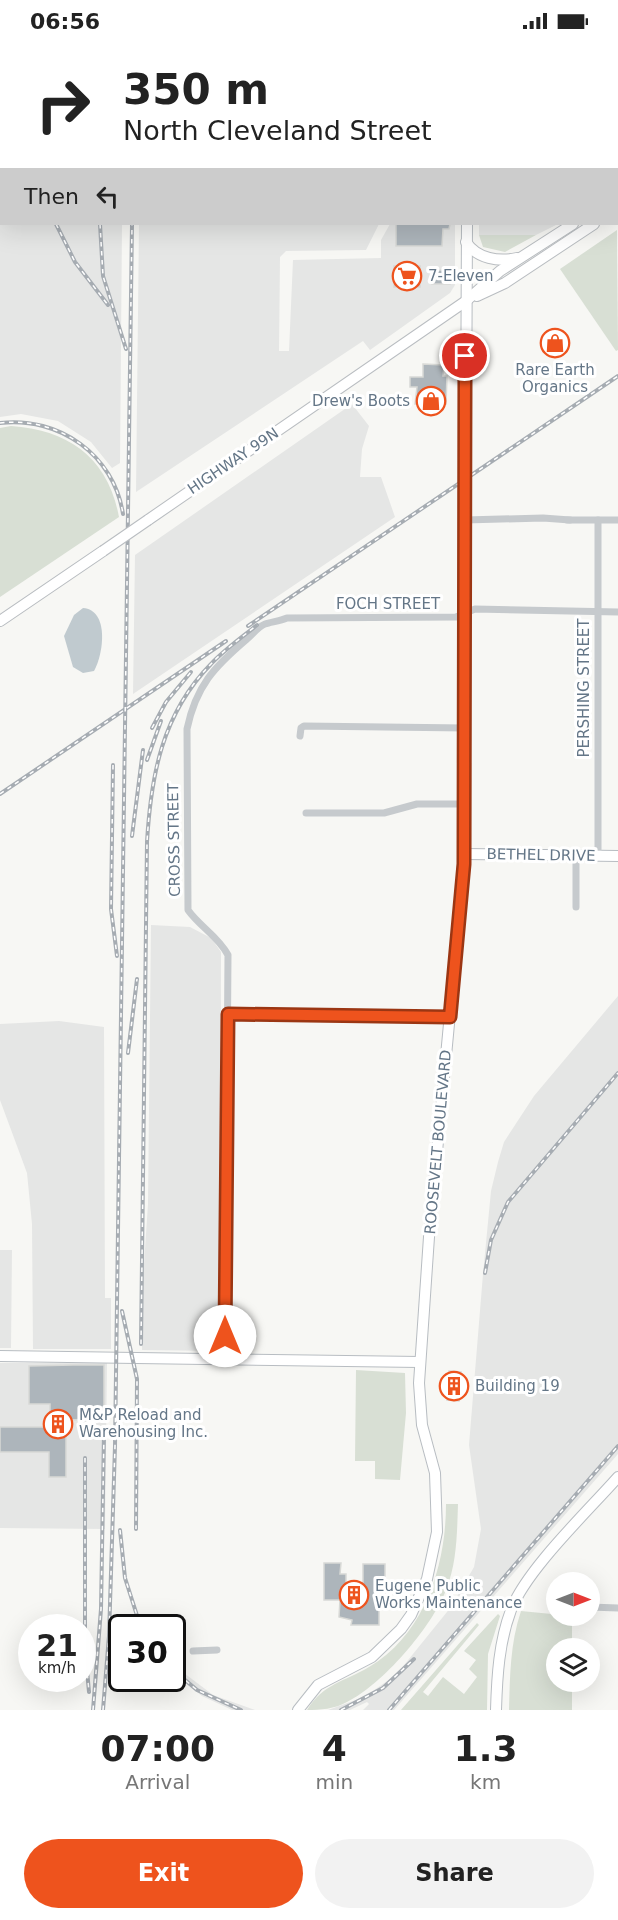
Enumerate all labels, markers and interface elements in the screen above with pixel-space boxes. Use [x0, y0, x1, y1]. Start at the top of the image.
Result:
text: 06:56 [30, 9, 100, 34]
text: 350 m [123, 65, 269, 114]
icon: right [24, 66, 102, 144]
text: North Cleveland Street [123, 115, 432, 146]
icon: left [91, 180, 124, 213]
text: Then [24, 184, 79, 209]
supermarket icon: 7-Eleven [391, 260, 423, 292]
place label: 7-Eleven [428, 267, 493, 285]
shop icon: Rare Earth Organics [539, 327, 571, 359]
pin [439, 330, 490, 381]
icon: arrive [448, 339, 481, 372]
place label: Rare Earth Organics [515, 361, 595, 396]
shop icon: Drew's Boots [415, 385, 447, 417]
place label: Drew's Boots [312, 392, 410, 410]
street label: HIGHWAY 99N [184, 424, 282, 498]
street label: FOCH STREET [336, 595, 441, 613]
street label: PERSHING STREET [575, 618, 593, 758]
street label: CROSS STREET [164, 782, 184, 897]
street label: BETHEL DRIVE [486, 845, 596, 865]
street label: ROOSEVELT BOULEVARD [421, 1049, 455, 1235]
position arrow [193, 1304, 257, 1368]
building icon: Building 19 [438, 1370, 470, 1402]
place label: Building 19 [475, 1377, 560, 1395]
place label: M&P Reload and Warehousing Inc. [79, 1406, 208, 1441]
building icon: M&P Reload and Warehousing Inc. [42, 1408, 74, 1440]
north arrow [546, 1572, 600, 1626]
map controls [546, 1572, 600, 1692]
place label: Eugene Public Works Maintenance [375, 1577, 522, 1612]
building icon: Eugene Public Works Maintenance [338, 1579, 370, 1611]
speed limit sign: 30 [108, 1614, 186, 1692]
text: 21 [36, 1628, 78, 1663]
button: layers [546, 1638, 600, 1692]
text: km/h [38, 1659, 76, 1677]
text: 07:00 [100, 1728, 215, 1769]
text: 4 [322, 1728, 347, 1769]
text: 1.3 [454, 1728, 518, 1769]
text: Arrival [125, 1770, 190, 1794]
text: min [316, 1770, 353, 1794]
text: km [470, 1770, 501, 1794]
button: Exit [24, 1839, 303, 1908]
button: Share [315, 1839, 594, 1908]

